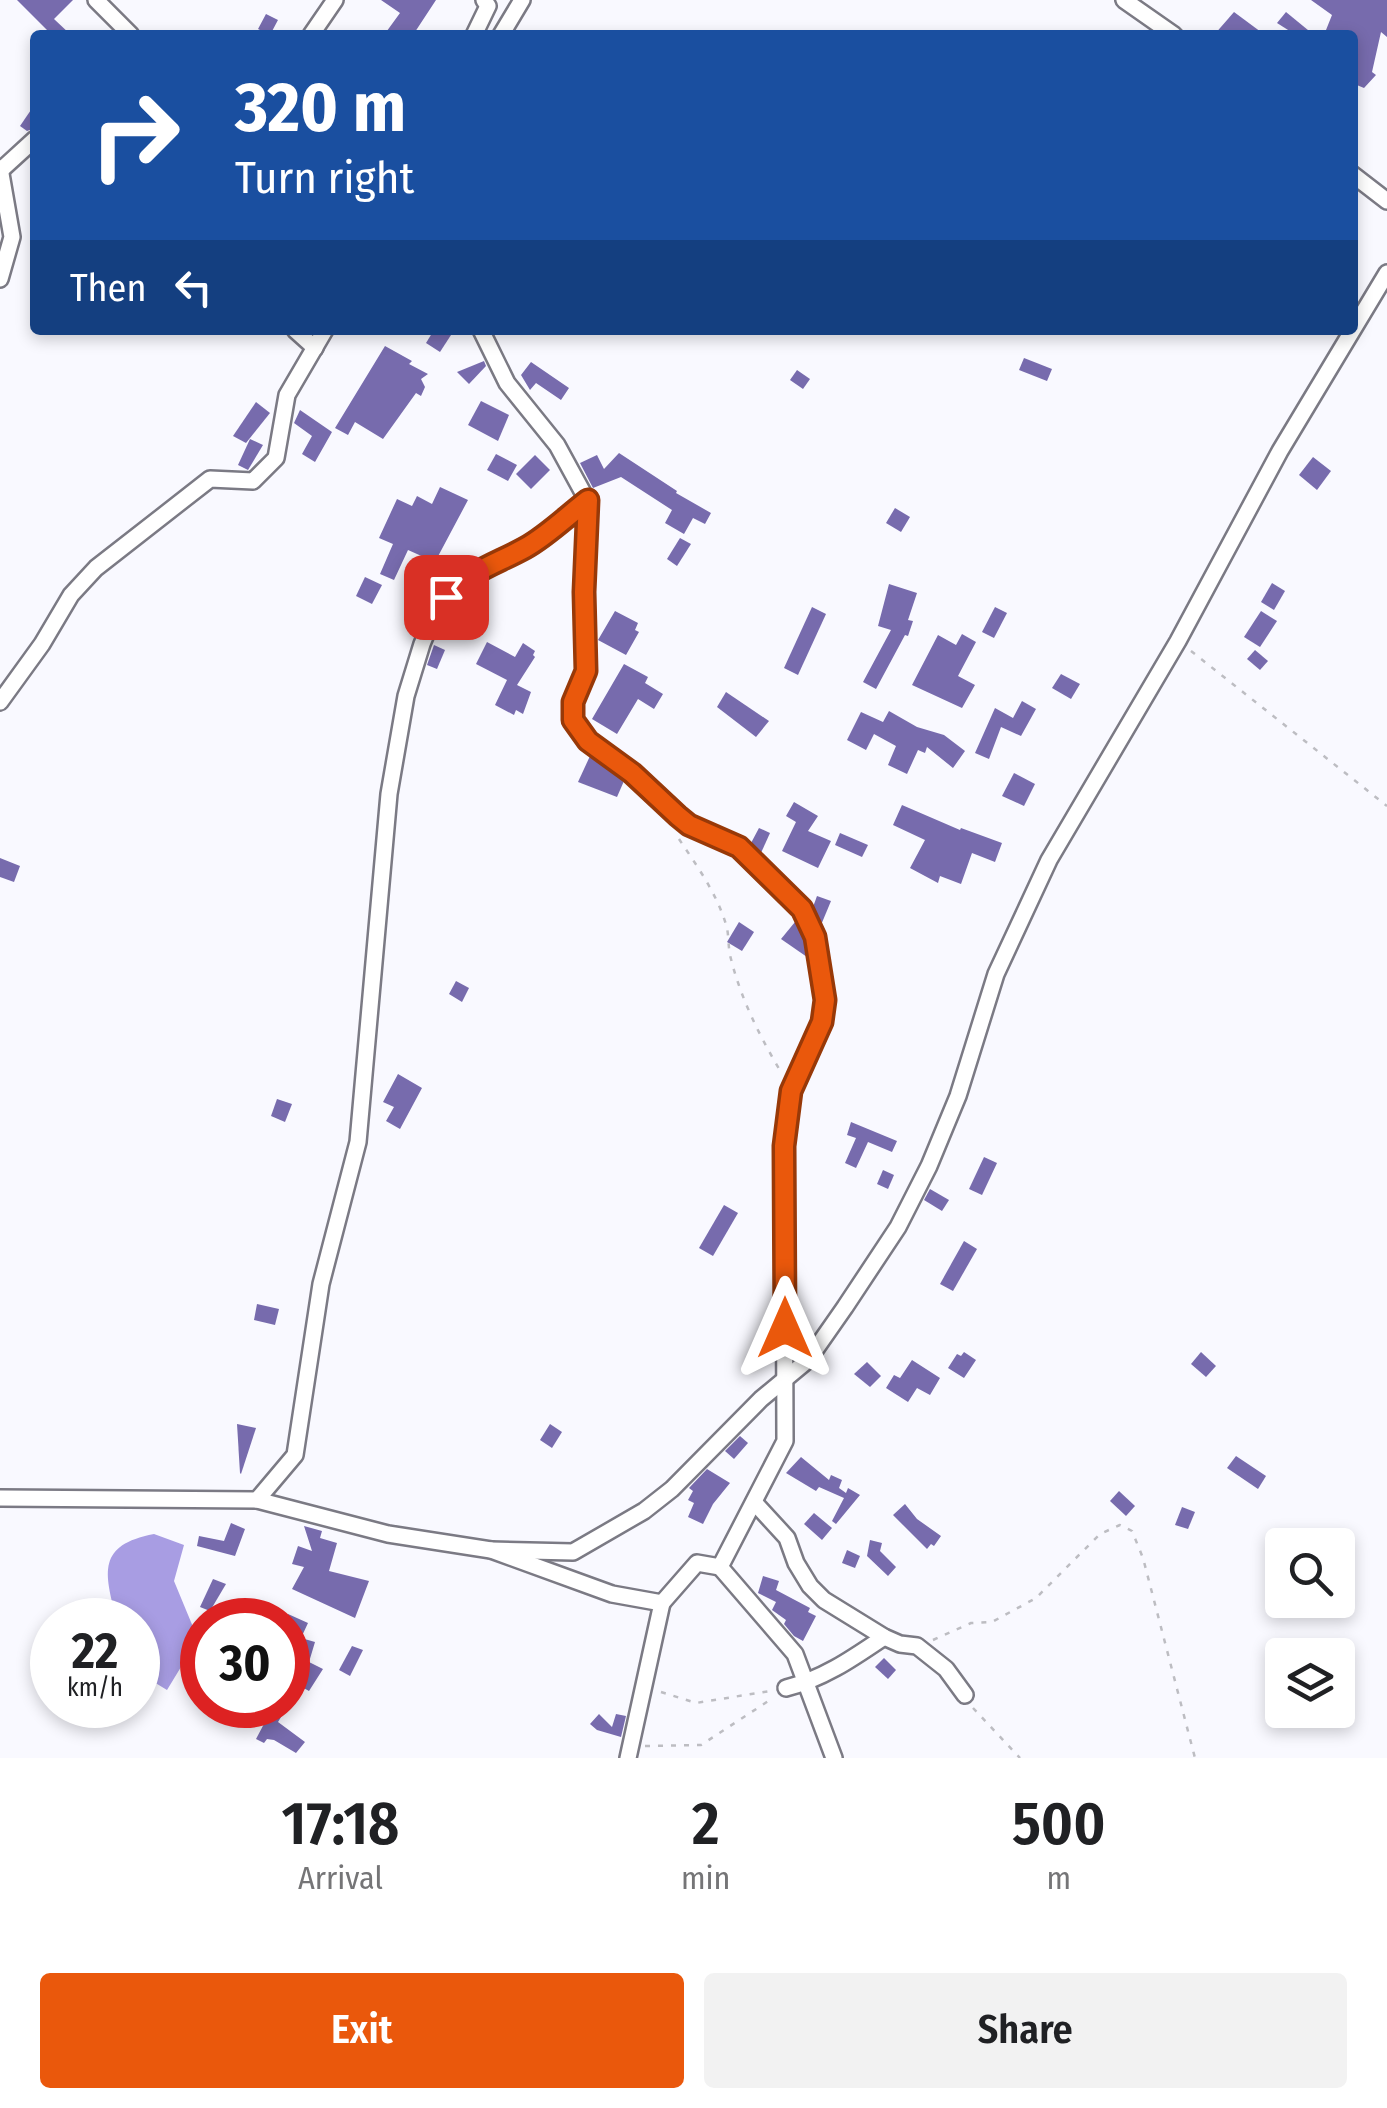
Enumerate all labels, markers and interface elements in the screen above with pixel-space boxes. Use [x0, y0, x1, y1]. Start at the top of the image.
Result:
text: 320 m [235, 66, 406, 150]
icon: right [70, 70, 200, 200]
text: Turn right [235, 151, 414, 205]
icon: left [166, 260, 221, 315]
text: Then [70, 265, 146, 311]
pin [404, 555, 489, 640]
icon: arrive [419, 570, 474, 625]
position arrow [733, 1276, 837, 1380]
map controls [1265, 1528, 1355, 1728]
button: search [1265, 1528, 1355, 1618]
speed limit sign: 30 [180, 1598, 310, 1728]
text: 22 [72, 1621, 118, 1681]
button: layers [1265, 1638, 1355, 1728]
text: km/h [67, 1673, 123, 1703]
text: 17:18 [281, 1788, 399, 1860]
text: 2 [692, 1788, 719, 1860]
text: 500 [1012, 1788, 1106, 1860]
text: Arrival [298, 1859, 383, 1897]
text: min [681, 1859, 730, 1897]
text: m [1046, 1859, 1071, 1897]
button: Exit [40, 1973, 684, 2088]
button: Share [704, 1973, 1347, 2088]

